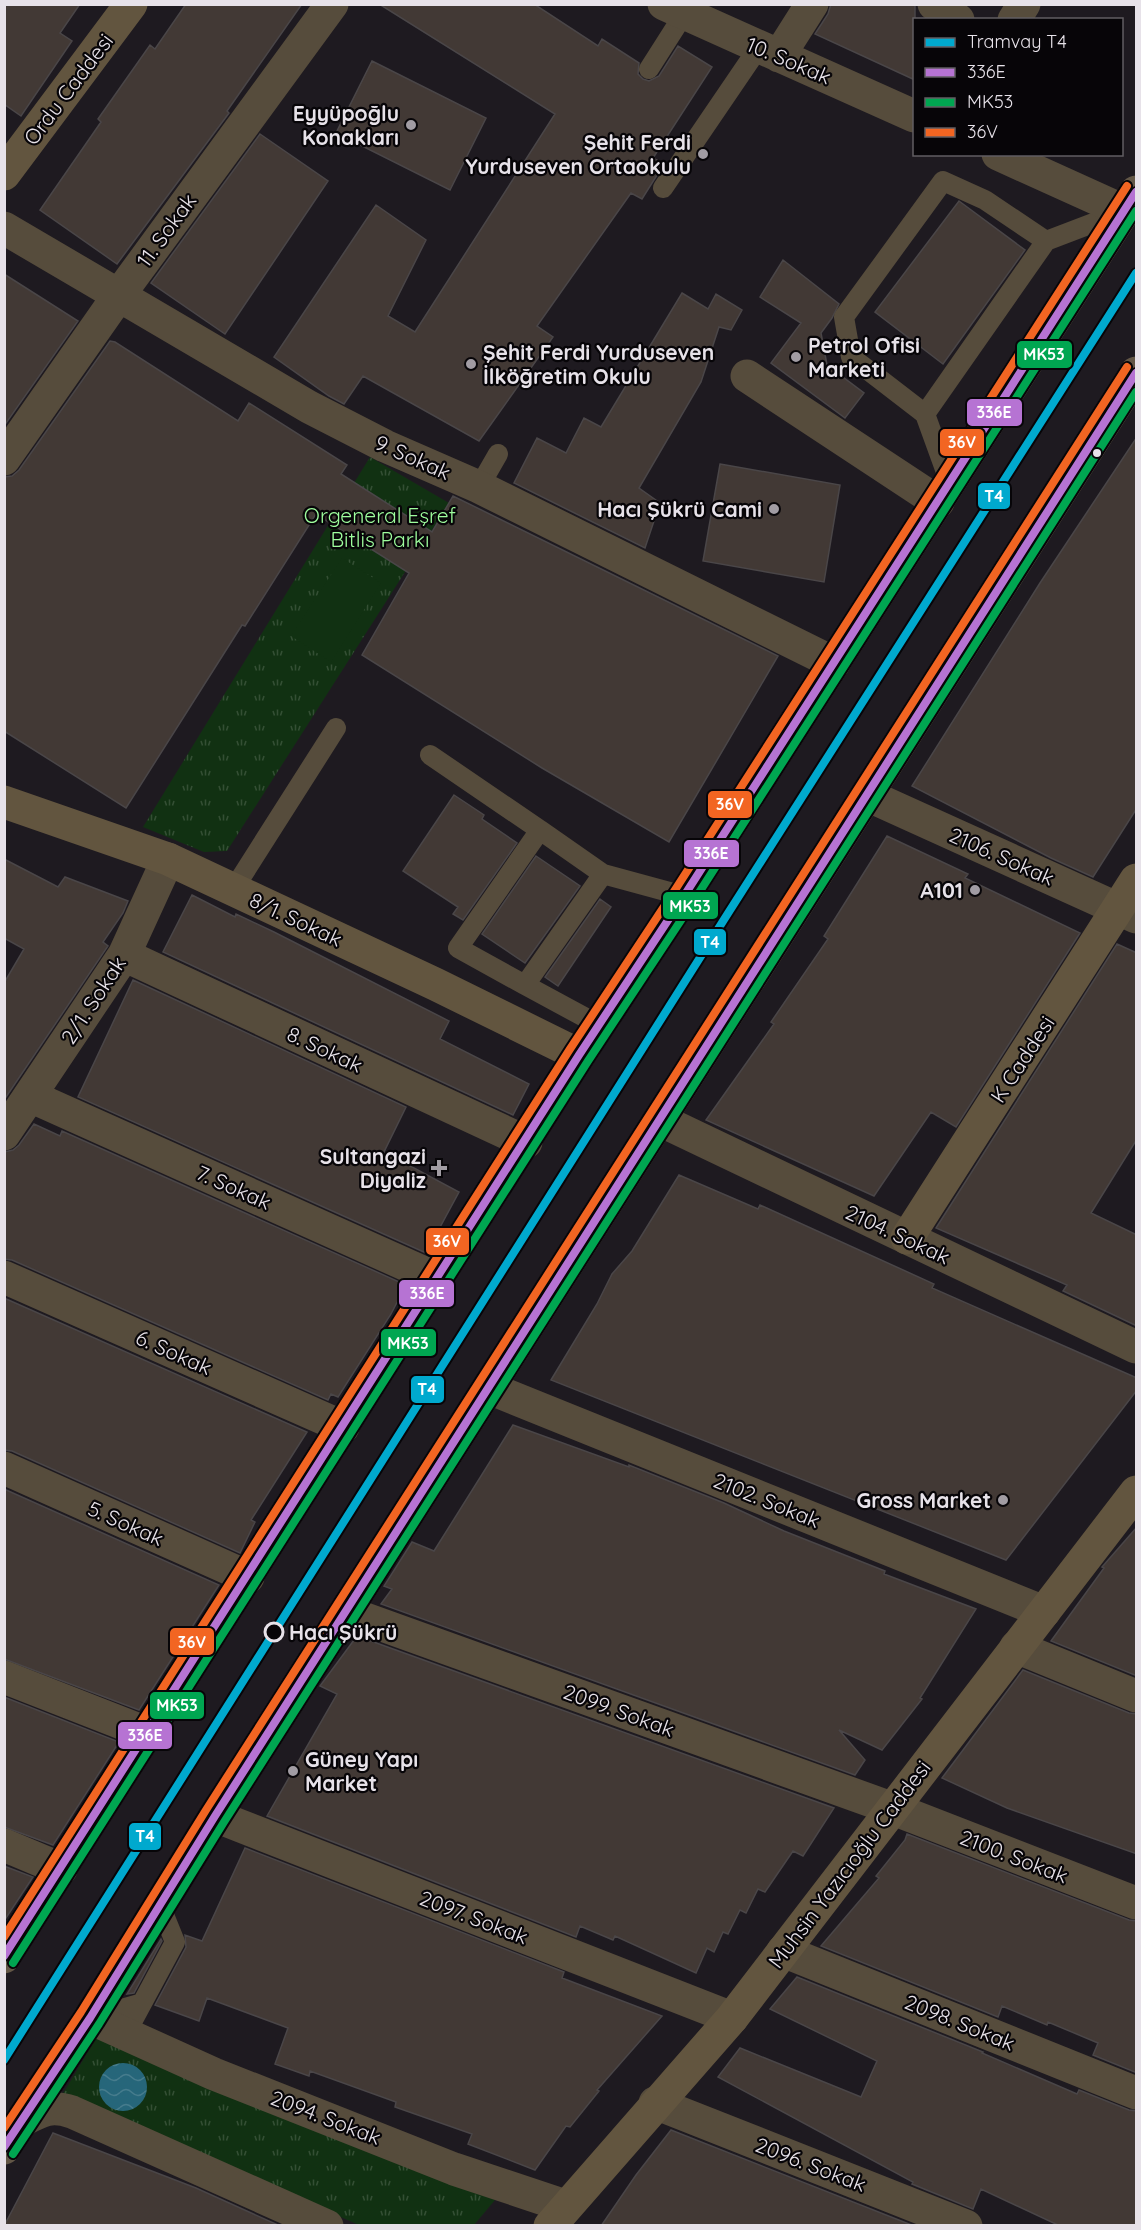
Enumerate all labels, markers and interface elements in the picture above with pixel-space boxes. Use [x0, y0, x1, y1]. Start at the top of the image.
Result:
legend [913, 18, 1123, 156]
street label: Ordu Caddesi [18, 28, 118, 150]
text: Tramvay T4 [967, 30, 1067, 53]
street label: 10. Sokak [743, 31, 835, 89]
text: 336E [967, 60, 1006, 83]
text: MK53 [967, 90, 1013, 113]
place label: Eyyüpoğlu Konakları [293, 100, 399, 150]
marker: Eyyüpoğlu Konakları [404, 118, 418, 132]
text: 36V [967, 120, 998, 143]
place label: Şehit Ferdi Yurduseven Ortaokulu [465, 129, 691, 179]
marker: Şehit Ferdi Yurduseven Ortaokulu [696, 147, 710, 161]
street label: 11. Sokak [131, 188, 201, 272]
place label: Petrol Ofisi Marketi [808, 332, 920, 382]
place label: Şehit Ferdi Yurduseven İlköğretim Okulu [483, 339, 714, 389]
line badge: MK53 [1016, 340, 1073, 369]
text: MK53 [1023, 344, 1065, 364]
marker: Petrol Ofisi Marketi [789, 350, 803, 364]
marker: Şehit Ferdi Yurduseven İlköğretim Okulu [464, 357, 478, 371]
line badge: 336E [966, 398, 1023, 427]
text: 336E [976, 402, 1012, 422]
line badge: 36V [939, 428, 985, 457]
street label: 9. Sokak [371, 429, 455, 485]
text: 36V [948, 432, 976, 452]
unlabelled marker [1091, 447, 1103, 459]
line badge: T4 [977, 482, 1011, 510]
text: T4 [984, 486, 1004, 506]
place label: Hacı Şükrü Cami [597, 496, 762, 522]
park label: Orgeneral Eşref Bitlis Parkı [304, 502, 457, 552]
marker: Hacı Şükrü Cami [767, 502, 781, 516]
line badge: 36V [707, 790, 753, 819]
text: 36V [716, 794, 744, 814]
street label: 2106. Sokak [945, 821, 1059, 891]
line badge: 336E [683, 839, 740, 868]
text: 336E [693, 843, 729, 863]
place label: A101 [920, 877, 963, 903]
marker: A101 [968, 883, 982, 897]
street label: 8/1. Sokak [246, 886, 346, 952]
line badge: MK53 [662, 891, 719, 920]
text: MK53 [669, 896, 711, 916]
line badge: T4 [693, 928, 727, 956]
text: T4 [700, 932, 720, 952]
street label: 2/1. Sokak [55, 951, 131, 1049]
street label: K Caddesi [984, 1011, 1060, 1107]
street label: 8. Sokak [283, 1020, 367, 1078]
place label: Sultangazi Diyaliz [320, 1143, 426, 1193]
street label: 7. Sokak [193, 1159, 275, 1215]
marker: Sultangazi Diyaliz [430, 1159, 448, 1177]
street label: 2104. Sokak [842, 1199, 954, 1269]
line badge: 36V [425, 1227, 470, 1256]
text: 36V [433, 1231, 461, 1251]
line badge: 336E [398, 1279, 455, 1308]
text: 336E [409, 1283, 445, 1303]
street label: 6. Sokak [132, 1324, 216, 1380]
line badge: MK53 [380, 1328, 437, 1357]
text: MK53 [387, 1333, 429, 1353]
line badge: T4 [410, 1375, 445, 1404]
text: T4 [417, 1379, 437, 1399]
street label: 2102. Sokak [710, 1467, 824, 1533]
place label: Gross Market [857, 1487, 991, 1513]
marker: Gross Market [996, 1493, 1010, 1507]
street label: 5. Sokak [84, 1495, 168, 1551]
place label: Hacı Şükrü [289, 1619, 397, 1645]
marker: Hacı Şükrü [264, 1622, 284, 1642]
line badge: 36V [169, 1627, 215, 1656]
text: 36V [178, 1632, 206, 1652]
street label: 2099. Sokak [560, 1678, 678, 1742]
line badge: MK53 [149, 1691, 205, 1720]
text: MK53 [156, 1695, 198, 1715]
line badge: 336E [117, 1721, 173, 1750]
text: 336E [127, 1725, 163, 1745]
place label: Güney Yapı Market [305, 1746, 418, 1796]
street label: Muhsin Yazıcıoğlu Caddesi [762, 1755, 936, 1973]
marker: Güney Yapı Market [286, 1764, 300, 1778]
line badge: T4 [128, 1822, 162, 1851]
street label: 2100. Sokak [956, 1824, 1072, 1888]
text: T4 [135, 1826, 155, 1846]
street label: 2097. Sokak [416, 1884, 532, 1950]
street label: 2098. Sokak [901, 1988, 1019, 2056]
street label: 2094. Sokak [267, 2084, 385, 2150]
street label: 2096. Sokak [752, 2131, 870, 2197]

